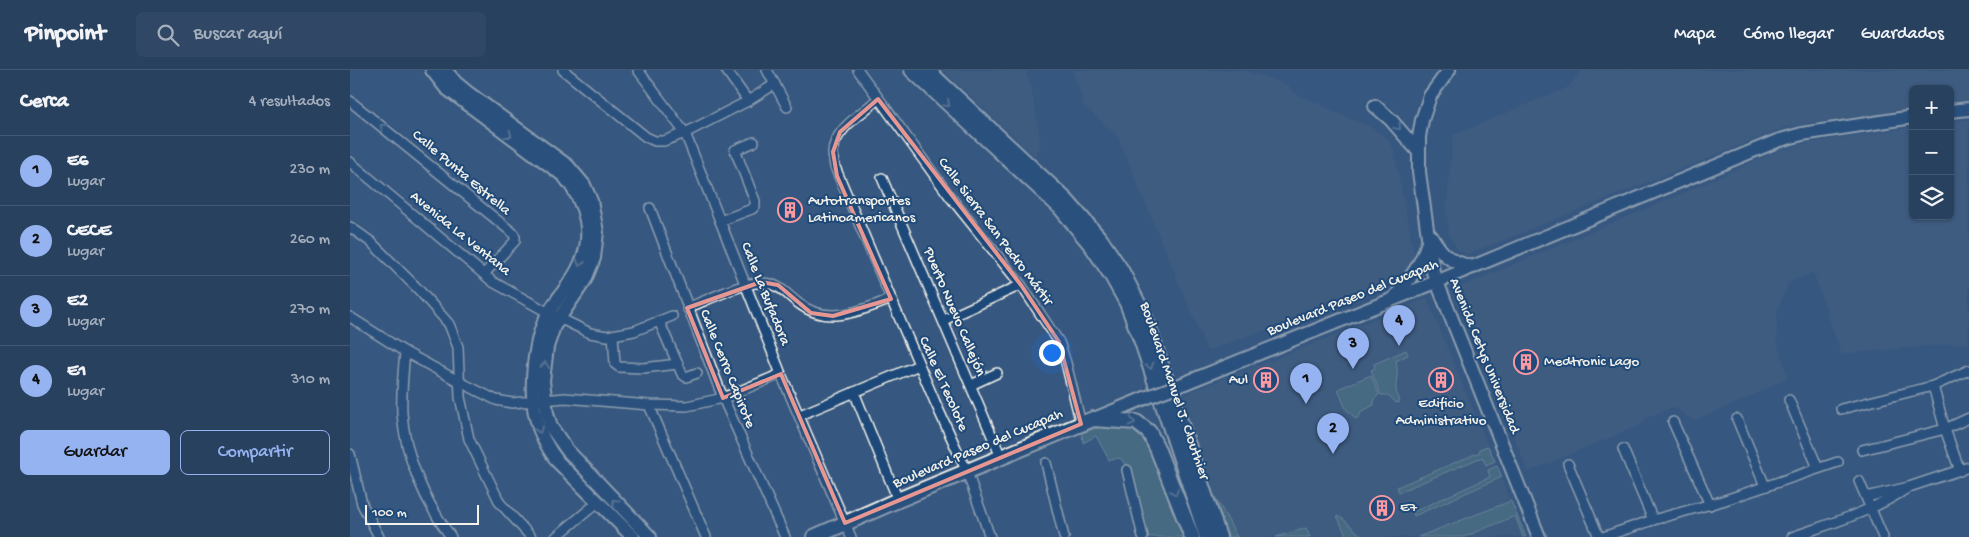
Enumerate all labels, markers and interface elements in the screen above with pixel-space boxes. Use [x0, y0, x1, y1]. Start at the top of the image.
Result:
search box [136, 12, 486, 57]
text: Pinpoint [25, 20, 106, 49]
icon: search [154, 21, 182, 49]
text: Buscar aquí [194, 23, 282, 46]
text: Mapa [1674, 24, 1715, 45]
text: Cómo llegar [1743, 24, 1833, 45]
text: Guardados [1861, 24, 1944, 45]
map controls [1909, 85, 1954, 220]
button: + [1909, 85, 1954, 130]
text: Cerca [20, 90, 68, 115]
text: 4 resultados [249, 93, 330, 112]
one-way arrow [941, 98, 950, 107]
one-way arrow [1392, 121, 1400, 130]
one-way arrow [380, 124, 389, 133]
street label: Calle Punta Estrella [408, 126, 515, 220]
one-way arrow [503, 129, 512, 137]
button: − [1909, 130, 1954, 175]
text: E6 [67, 150, 88, 173]
street label: Calle Sierra San Pedro Mártir [933, 154, 1058, 311]
text: 1 [33, 161, 39, 180]
text: 230 m [290, 161, 330, 180]
text: Lugar [67, 173, 104, 192]
button: layers [1909, 175, 1954, 220]
street label: Avenida La Ventana [406, 188, 515, 281]
place label: Autotransportes Latinoamericanos [808, 192, 916, 227]
building icon: Autotransportes Latinoamericanos [777, 197, 803, 223]
text: CECE [67, 220, 111, 243]
text: 2 [32, 231, 40, 250]
text: 260 m [290, 231, 330, 250]
street label: Calle La Bufadora [736, 240, 794, 349]
text: Lugar [67, 243, 104, 262]
street label: Puerto Nuevo Callejón [918, 244, 989, 379]
street label: Boulevard Paseo del Cucapah [1264, 255, 1441, 341]
one-way arrow [576, 258, 586, 266]
street label: Avenida Cetys Universidad [1445, 276, 1524, 437]
text: E2 [67, 290, 88, 313]
street label: Boulevard Manuel J. Clouthier [1135, 299, 1213, 484]
text: 3 [32, 301, 40, 320]
text: 270 m [290, 301, 330, 320]
pin: 4 [1383, 305, 1415, 346]
street label: Calle Cerro Capirote [695, 307, 759, 431]
text: Lugar [67, 313, 104, 332]
pin: 3 [1337, 328, 1369, 369]
street label: Calle El Tecolote [914, 334, 972, 434]
your location [1039, 340, 1065, 366]
building icon: Medtronic Lago [1513, 349, 1539, 375]
place label: Medtronic Lago [1544, 353, 1640, 371]
text: E1 [67, 360, 87, 383]
one-way arrow [539, 360, 550, 368]
one-way arrow [1144, 361, 1154, 369]
pin: 1 [1290, 363, 1322, 404]
building icon: Aul [1253, 367, 1279, 393]
building icon: Edificio Administrativo [1428, 367, 1454, 393]
text: 4 [32, 371, 40, 390]
text: 310 m [291, 371, 330, 390]
place label: Aul [1229, 371, 1248, 389]
text: Lugar [67, 383, 104, 402]
place label: Edificio Administrativo [1396, 395, 1487, 430]
street label: Boulevard Paseo del Cucapah [889, 405, 1066, 493]
pin: 2 [1317, 413, 1349, 454]
one-way arrow [1127, 416, 1136, 427]
one-way arrow [534, 425, 544, 433]
button: Guardar [20, 430, 170, 475]
button: Compartir [180, 430, 330, 475]
one-way arrow [1169, 488, 1179, 496]
building icon: E7 [1369, 495, 1395, 521]
one-way arrow [612, 499, 621, 508]
place label: E7 [1400, 499, 1418, 517]
scale bar [365, 502, 479, 525]
text: 100 m [372, 505, 407, 522]

